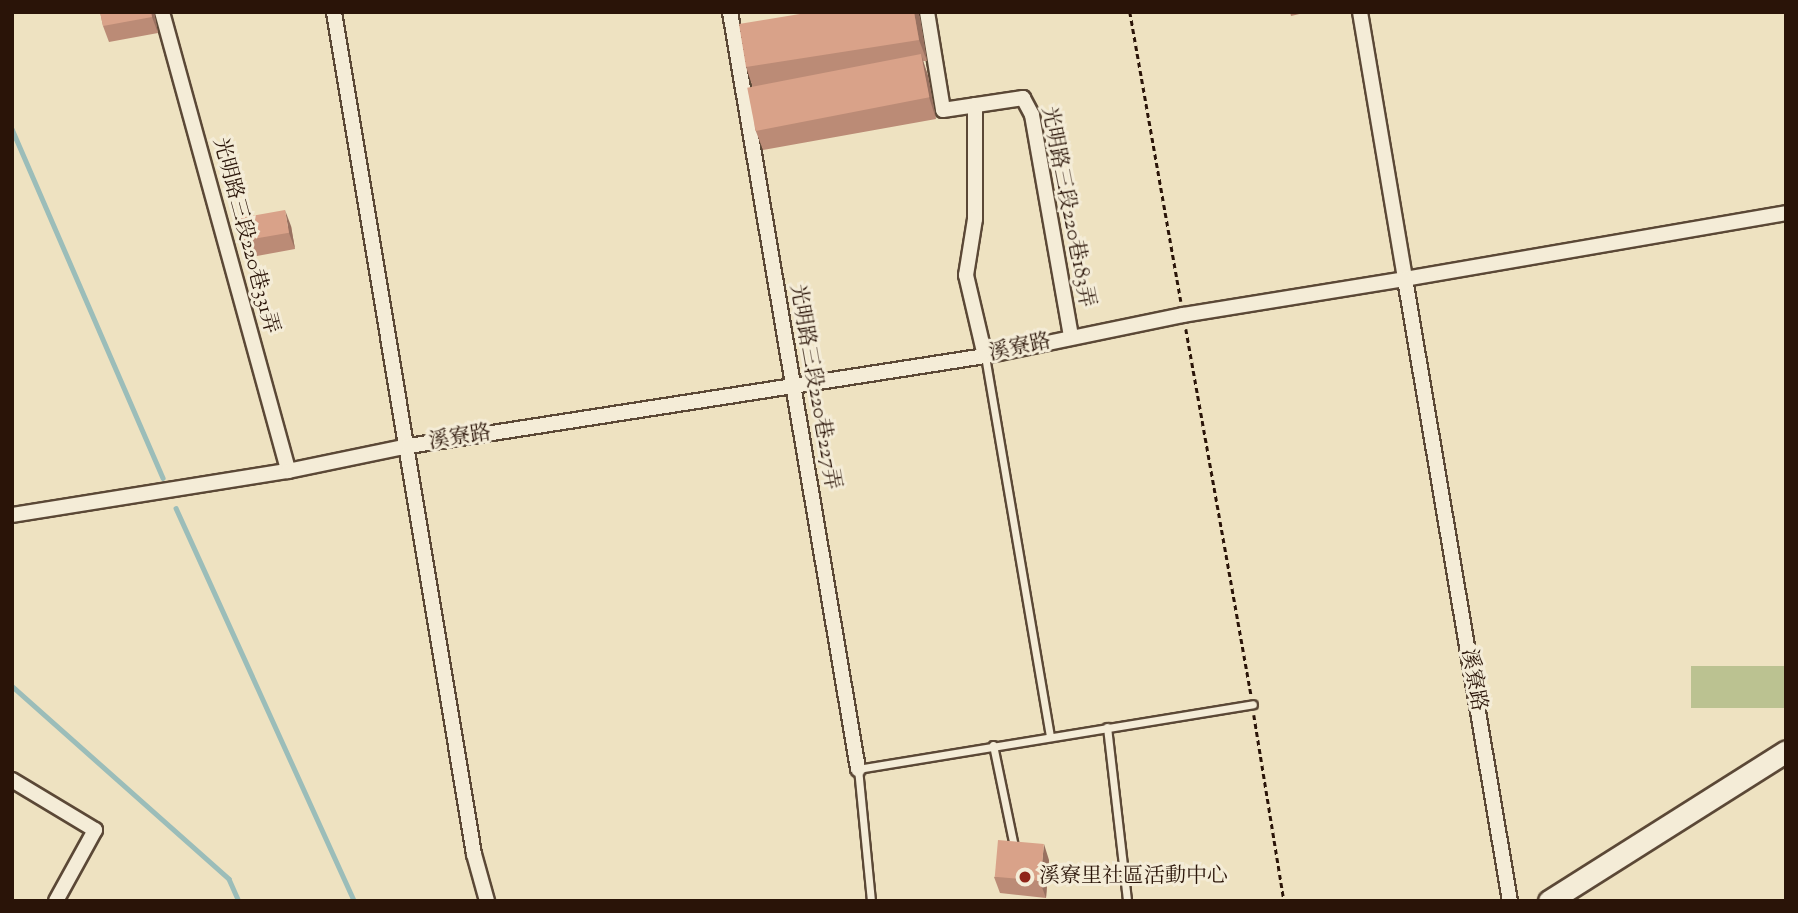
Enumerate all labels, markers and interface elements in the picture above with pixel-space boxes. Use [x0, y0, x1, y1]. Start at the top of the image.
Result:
street label: 光明路三段220巷183弄 [1035, 105, 1099, 309]
street label: 光明路三段220巷331弄 [207, 135, 283, 337]
street label: 光明路三段220巷227弄 [784, 282, 844, 492]
street label: 溪寮路 [987, 329, 1053, 367]
street label: 溪寮路 [427, 421, 493, 455]
street label: 溪寮路 [1455, 647, 1491, 713]
place label: 溪寮里社區活動中心 [1039, 864, 1228, 890]
marker: 溪寮里社區活動中心 [1017, 869, 1033, 885]

